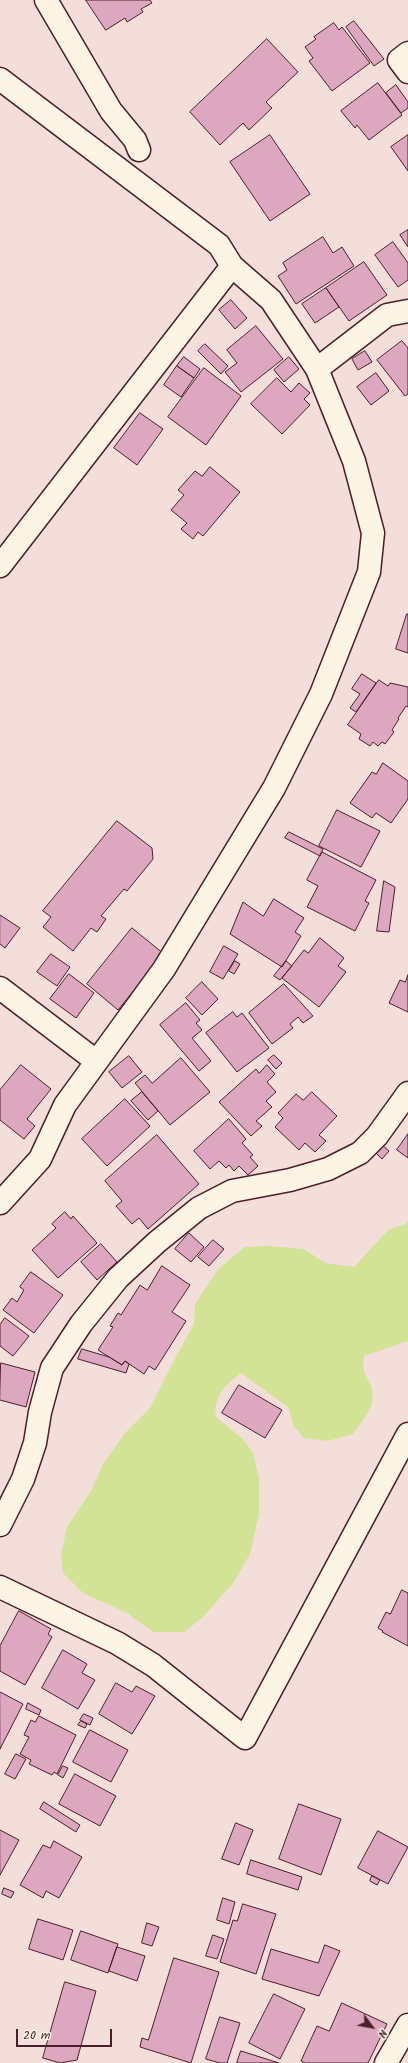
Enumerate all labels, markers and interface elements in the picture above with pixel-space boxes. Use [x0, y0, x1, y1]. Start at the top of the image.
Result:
north arrow [352, 2007, 392, 2047]
scale bar [18, 2021, 114, 2047]
text: 20 m [23, 2026, 50, 2045]
text: N [373, 2026, 392, 2041]

